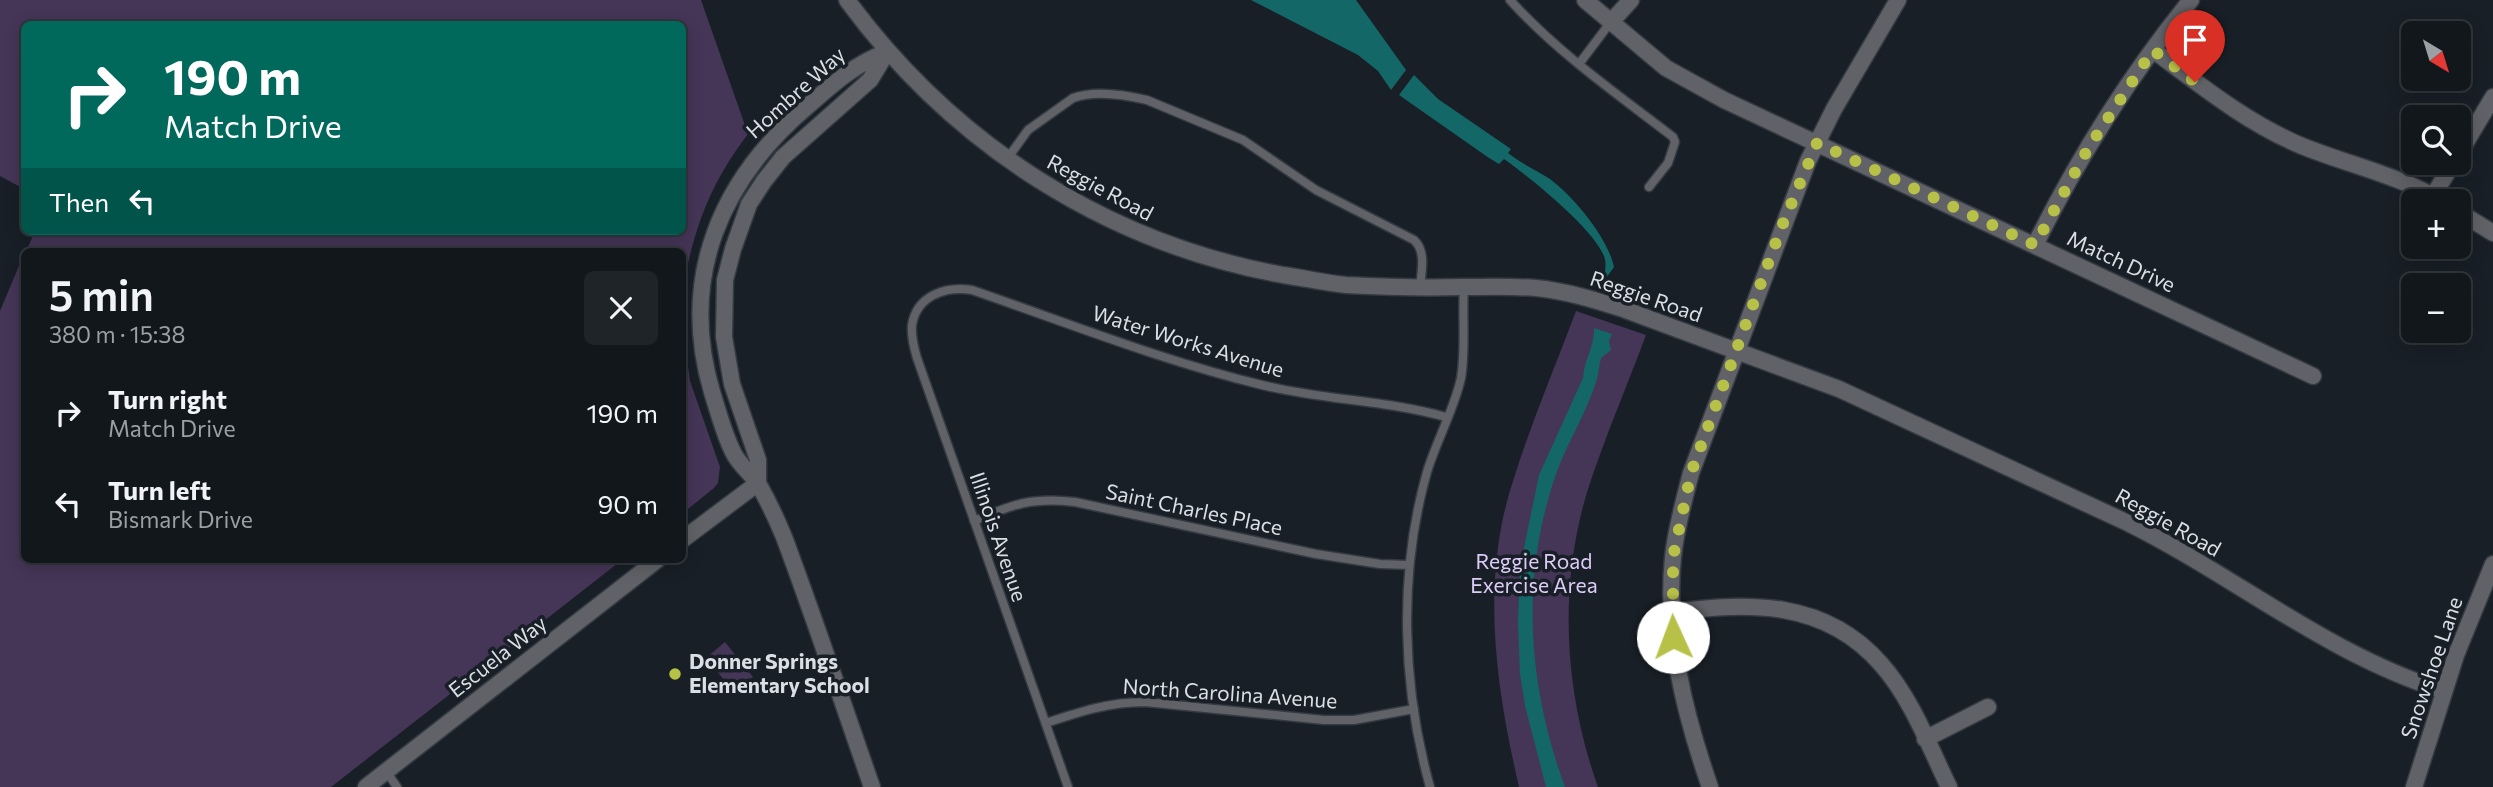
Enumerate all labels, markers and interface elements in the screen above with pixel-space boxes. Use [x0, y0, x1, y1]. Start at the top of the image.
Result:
pin [2165, 10, 2225, 82]
icon: arrive [2176, 21, 2214, 59]
north arrow [2401, 21, 2471, 91]
map controls [2401, 21, 2471, 343]
street label: Hombre Way [741, 41, 850, 143]
text: 190 m [164, 45, 301, 105]
icon: right [49, 49, 140, 140]
text: Match Drive [164, 105, 342, 145]
button: search [2401, 105, 2471, 175]
street label: Reggie Road [1043, 148, 1158, 225]
icon: left [123, 182, 161, 220]
text: Then [49, 186, 109, 217]
button: + [2401, 189, 2471, 259]
street label: Match Drive [2064, 225, 2180, 297]
street label: Reggie Road [1587, 265, 1706, 326]
text: 5 min [49, 268, 154, 320]
button: close [584, 271, 658, 345]
button: − [2401, 273, 2471, 343]
street label: Water Works Avenue [1090, 300, 1287, 382]
text: 380 m · 15:38 [49, 320, 185, 348]
text: Turn right [108, 383, 227, 414]
icon: right [49, 394, 87, 432]
text: 190 m [586, 397, 658, 428]
text: Match Drive [108, 414, 236, 442]
street label: Illinois Avenue [966, 468, 1033, 605]
text: Turn left [108, 474, 211, 505]
street label: Saint Charles Place [1104, 478, 1285, 539]
street label: Reggie Road [2112, 482, 2226, 561]
icon: left [49, 485, 87, 523]
text: 90 m [598, 488, 658, 519]
text: Bismark Drive [108, 505, 253, 533]
park label: Reggie Road Exercise Area [1470, 548, 1598, 597]
street label: Snowshoe Lane [2395, 593, 2467, 742]
position arrow [1636, 600, 1710, 674]
street label: Escuela Way [443, 610, 551, 702]
place label: Donner Springs Elementary School [689, 648, 870, 697]
marker: Donner Springs Elementary School [667, 666, 683, 682]
street label: North Carolina Avenue [1122, 673, 1338, 712]

